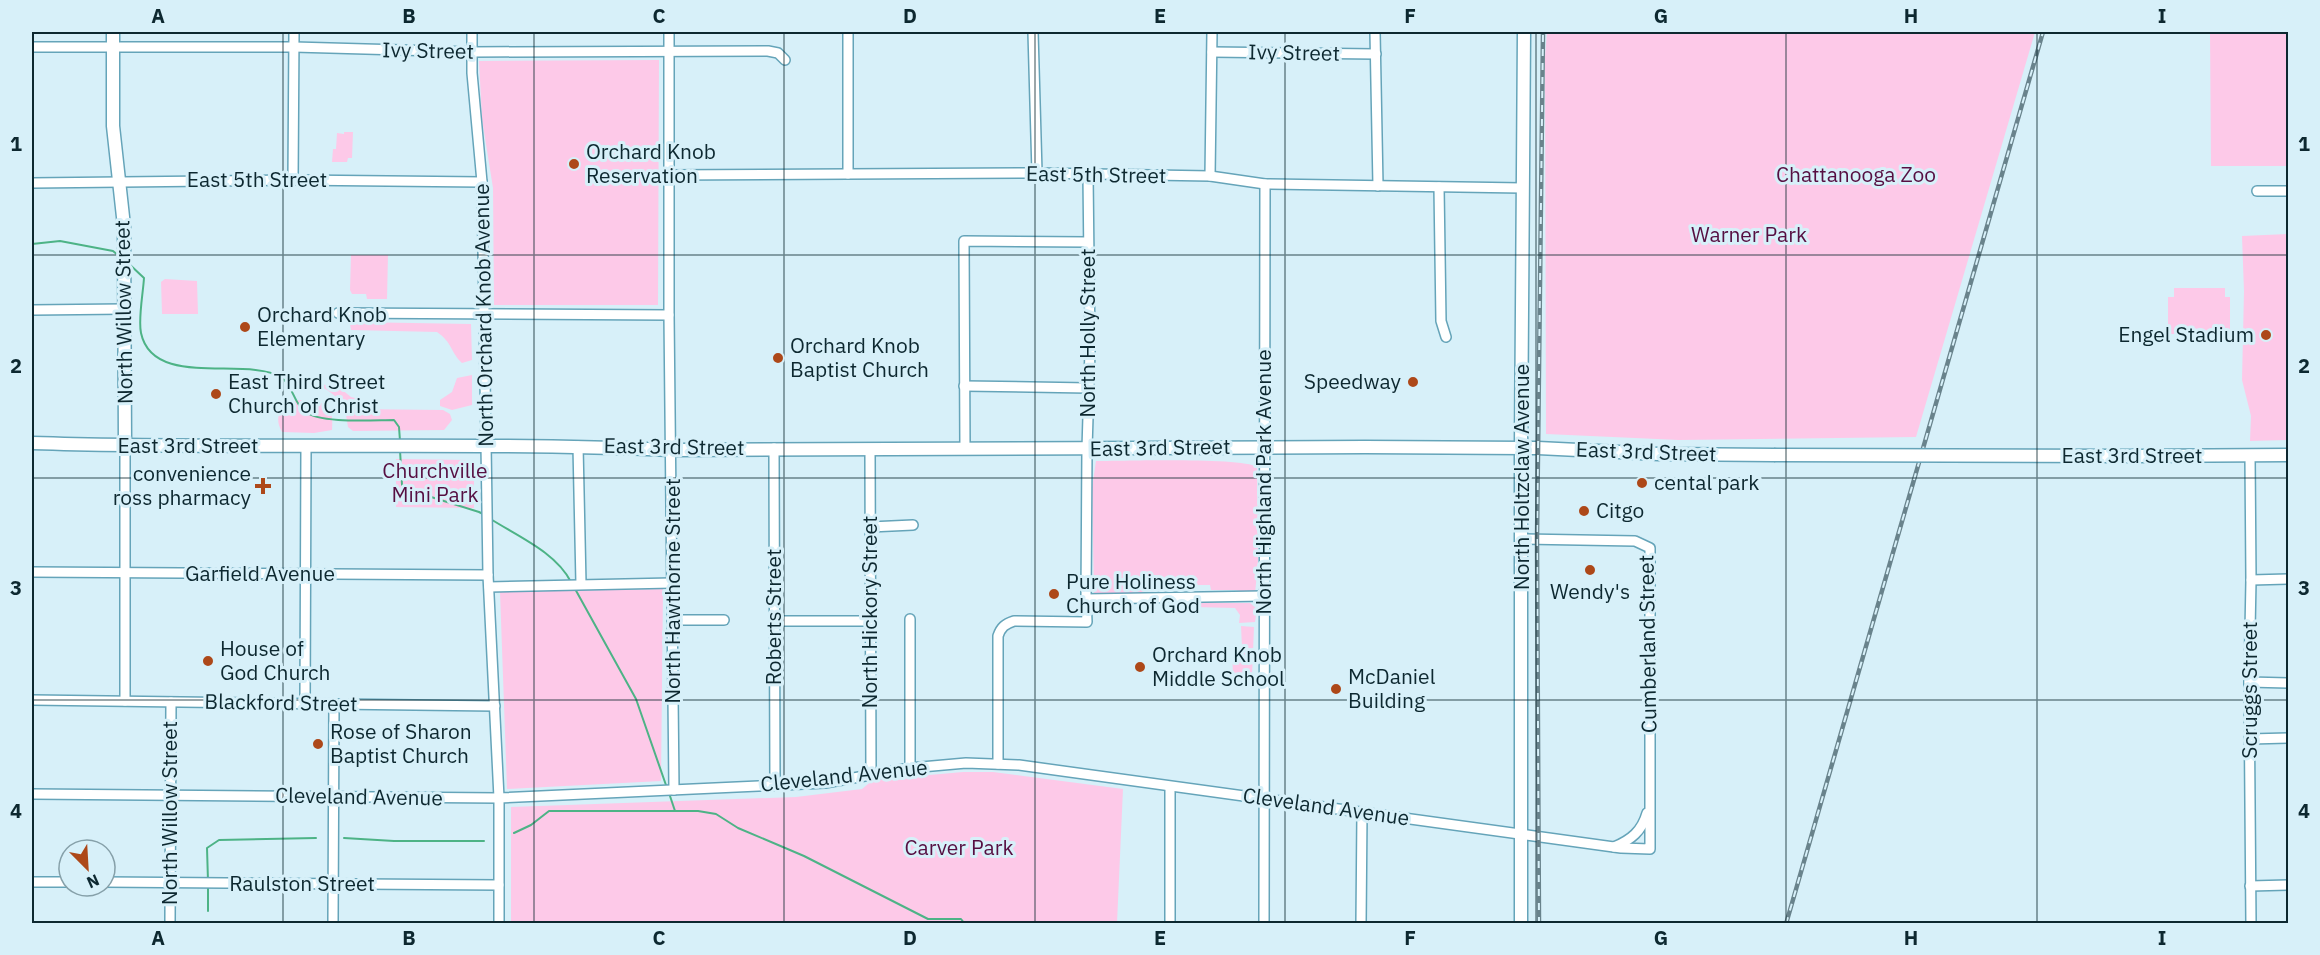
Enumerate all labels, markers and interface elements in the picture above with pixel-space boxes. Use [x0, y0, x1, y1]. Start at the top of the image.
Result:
text: A [151, 2, 165, 29]
text: B [402, 2, 416, 29]
text: C [652, 2, 666, 29]
text: D [903, 2, 917, 29]
text: E [1154, 2, 1166, 29]
text: F [1404, 2, 1416, 29]
text: G [1654, 2, 1668, 29]
text: H [1904, 2, 1918, 29]
text: I [2158, 2, 2166, 29]
street label: Ivy Street [382, 35, 474, 65]
street label: Ivy Street [1248, 37, 1340, 67]
text: 1 [10, 130, 22, 157]
text: 1 [2298, 130, 2310, 157]
place label: Orchard Knob Reservation [586, 137, 716, 189]
marker: Orchard Knob Reservation [567, 157, 581, 171]
street label: East 5th Street [1026, 159, 1166, 189]
park label: Chattanooga Zoo [1776, 160, 1936, 188]
street label: East 5th Street [187, 165, 327, 193]
street label: North Orchard Knob Avenue [467, 183, 499, 447]
street label: North Willow Street [107, 220, 139, 404]
park label: Warner Park [1691, 220, 1807, 248]
street label: North Holly Street [1073, 248, 1101, 418]
place label: Orchard Knob Elementary [257, 300, 387, 352]
marker: Orchard Knob Elementary [238, 320, 252, 334]
place label: Engel Stadium [2118, 320, 2254, 348]
marker: Engel Stadium [2259, 328, 2273, 342]
place label: Orchard Knob Baptist Church [790, 331, 929, 383]
street label: North Highland Park Avenue [1249, 349, 1277, 615]
marker: Orchard Knob Baptist Church [771, 351, 785, 365]
text: 2 [10, 352, 22, 379]
text: 2 [2298, 352, 2310, 379]
street label: North Holtzclaw Avenue [1507, 364, 1535, 590]
place label: East Third Street Church of Christ [228, 367, 385, 419]
place label: Speedway [1304, 367, 1402, 395]
marker: Speedway [1406, 375, 1420, 389]
marker: East Third Street Church of Christ [209, 387, 223, 401]
street label: East 3rd Street [118, 431, 258, 459]
street label: East 3rd Street [603, 431, 745, 461]
street label: East 3rd Street [1089, 432, 1231, 462]
street label: East 3rd Street [1575, 435, 1717, 467]
street label: East 3rd Street [2062, 441, 2202, 469]
park label: Churchville Mini Park [382, 456, 488, 508]
place label: convenience ross pharmacy [113, 459, 252, 511]
place label: cental park [1654, 468, 1759, 496]
marker: cental park [1635, 476, 1649, 490]
street label: North Hawthorne Street [658, 478, 686, 704]
marker: convenience ross pharmacy [256, 479, 270, 493]
place label: Citgo [1596, 496, 1644, 524]
marker: Citgo [1577, 504, 1591, 518]
street label: North Hickory Street [855, 516, 883, 708]
street label: Roberts Street [759, 549, 787, 685]
street label: Cumberland Street [1631, 555, 1663, 733]
street label: Garfield Avenue [185, 559, 335, 587]
marker: Wendy's [1583, 563, 1597, 577]
place label: Pure Holiness Church of God [1066, 567, 1200, 619]
text: 3 [10, 574, 22, 601]
text: 3 [2298, 574, 2310, 601]
place label: Wendy's [1550, 577, 1630, 605]
marker: Pure Holiness Church of God [1047, 587, 1061, 601]
street label: Scruggs Street [2235, 621, 2263, 759]
place label: House of God Church [220, 634, 330, 686]
place label: Orchard Knob Middle School [1152, 640, 1285, 692]
marker: House of God Church [201, 654, 215, 668]
marker: Orchard Knob Middle School [1133, 660, 1147, 674]
place label: McDaniel Building [1348, 662, 1436, 714]
marker: McDaniel Building [1329, 682, 1343, 696]
street label: Blackford Street [204, 687, 358, 717]
place label: Rose of Sharon Baptist Church [330, 717, 472, 769]
street label: North Willow Street [155, 721, 183, 905]
marker: Rose of Sharon Baptist Church [311, 737, 325, 751]
street label: Cleveland Avenue [759, 752, 929, 798]
street label: Cleveland Avenue [1241, 780, 1411, 832]
street label: Cleveland Avenue [275, 781, 443, 811]
text: 4 [10, 797, 22, 824]
text: 4 [2298, 797, 2310, 824]
park label: Carver Park [904, 833, 1014, 861]
north arrow [57, 838, 117, 898]
street label: Raulston Street [229, 869, 375, 897]
text: N [84, 870, 102, 893]
text: A [151, 924, 165, 951]
text: B [402, 924, 416, 951]
text: C [652, 924, 666, 951]
text: D [903, 924, 917, 951]
text: E [1154, 924, 1166, 951]
text: F [1404, 924, 1416, 951]
text: G [1654, 924, 1668, 951]
text: H [1904, 924, 1918, 951]
text: I [2158, 924, 2166, 951]

